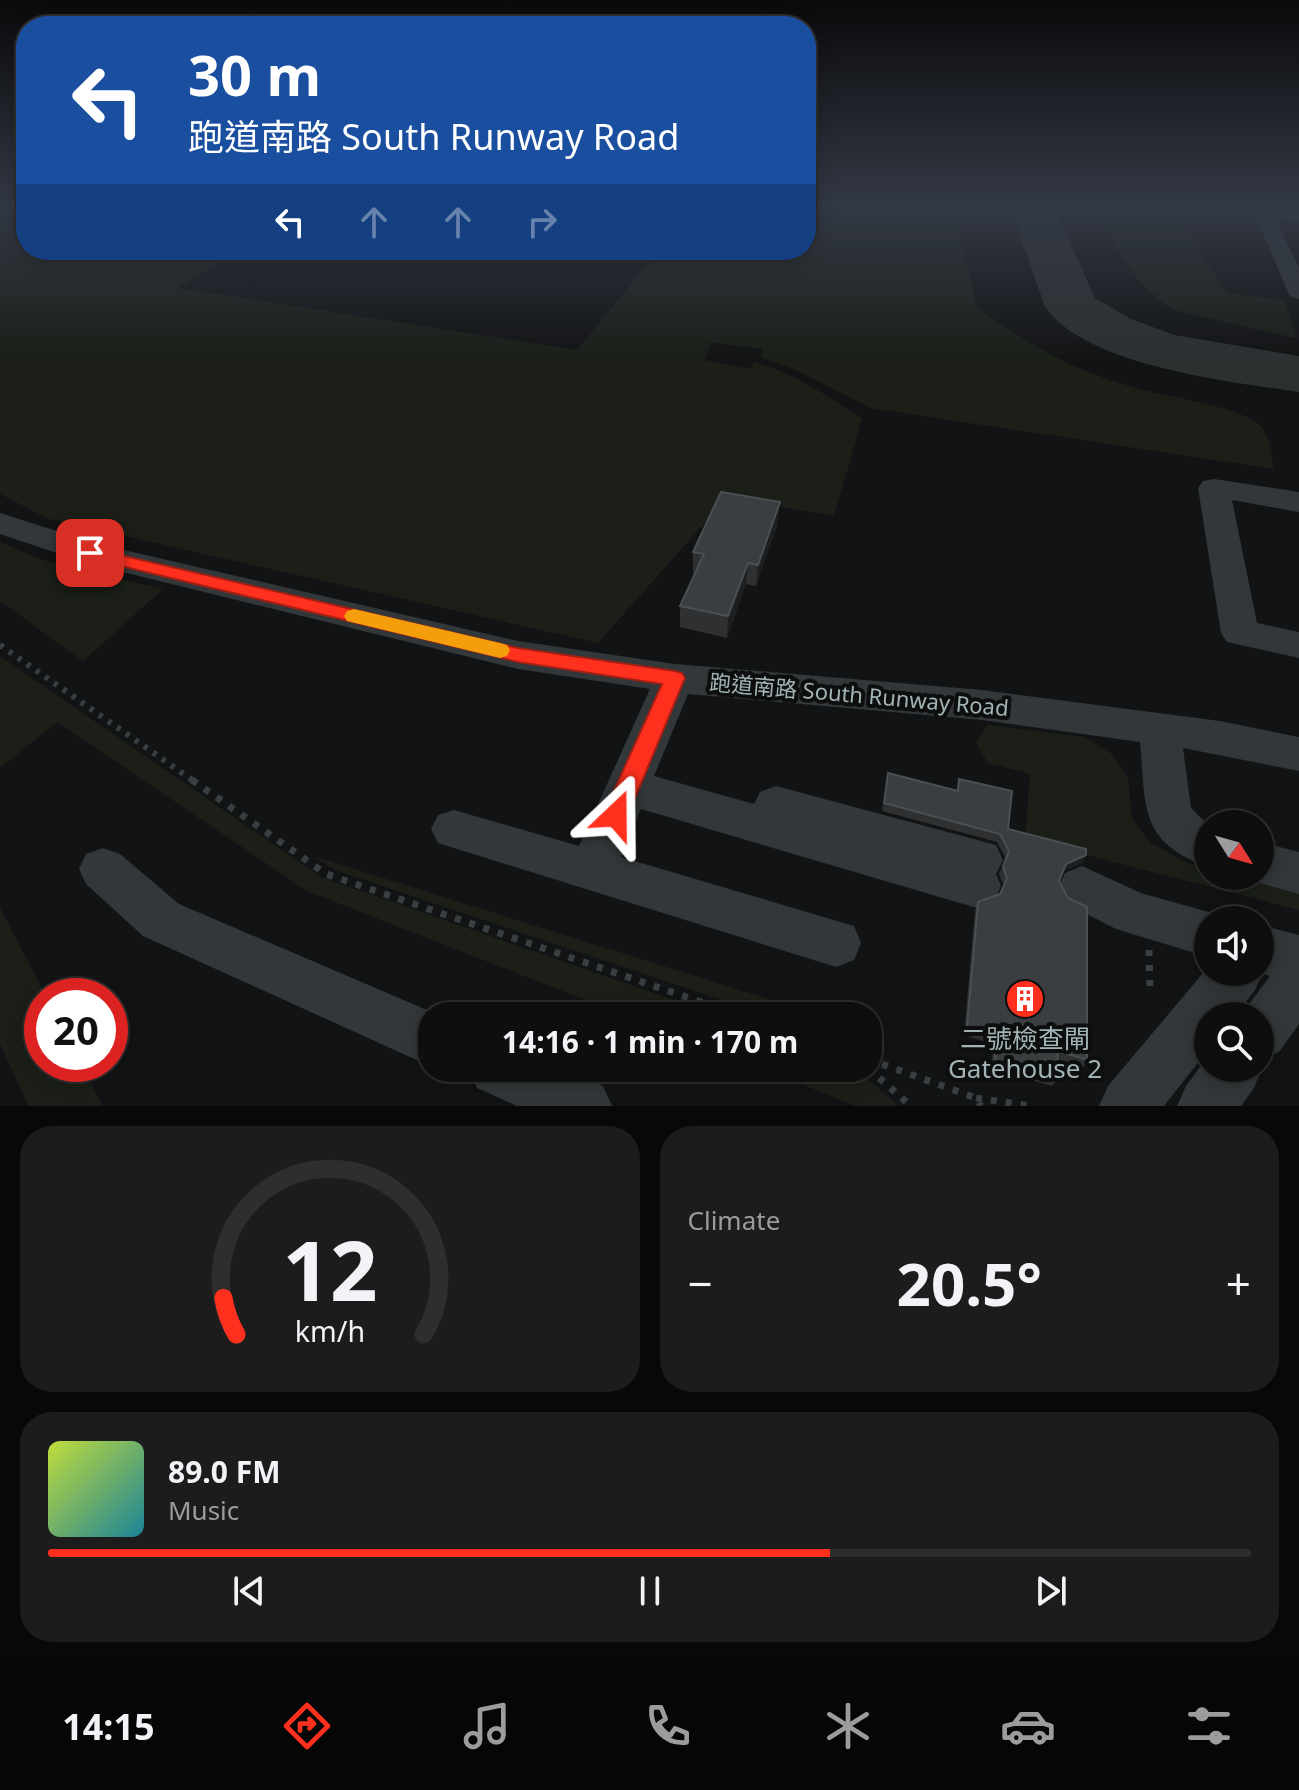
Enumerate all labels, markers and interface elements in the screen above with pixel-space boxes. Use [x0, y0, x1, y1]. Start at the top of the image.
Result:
text: 30 m [188, 36, 321, 112]
icon: left [56, 48, 160, 152]
text: 跑道南路 South Runway Road [188, 112, 679, 161]
icon: left [268, 200, 312, 244]
icon: ahead [352, 200, 396, 244]
icon: ahead [436, 200, 480, 244]
icon: right [520, 200, 564, 244]
pin [56, 519, 124, 587]
icon: arrive [68, 531, 112, 575]
street label: 跑道南路 South Runway Road [708, 666, 1010, 722]
position arrow [574, 773, 658, 857]
north arrow [1194, 810, 1274, 890]
map controls [1194, 810, 1274, 1082]
button: sound [1194, 906, 1274, 986]
speed limit sign: 20 [24, 978, 128, 1082]
building icon: 二號檢查閘 Gatehouse 2 [1004, 978, 1046, 1020]
button: search [1194, 1002, 1274, 1082]
place label: 二號檢查閘 Gatehouse 2 [948, 1020, 1102, 1086]
text: 14:16 · 1 min · 170 m [502, 1021, 798, 1062]
text: Climate [688, 1202, 780, 1238]
text: 12 [282, 1212, 377, 1325]
text: 20.5° [897, 1242, 1042, 1324]
text: − [688, 1253, 713, 1313]
text: + [1226, 1253, 1251, 1313]
text: km/h [295, 1311, 365, 1350]
text: 89.0 FM [168, 1451, 280, 1492]
text: Music [168, 1492, 239, 1528]
icon: previous [227, 1569, 271, 1613]
icon: pause [628, 1569, 672, 1613]
icon: next [1029, 1569, 1073, 1613]
icon: directions [279, 1698, 335, 1754]
icon: music [459, 1698, 515, 1754]
icon: phone [640, 1698, 696, 1754]
icon: climate [820, 1698, 876, 1754]
icon: car [1000, 1698, 1056, 1754]
icon: filters [1181, 1698, 1237, 1754]
text: 14:15 [62, 1702, 155, 1751]

